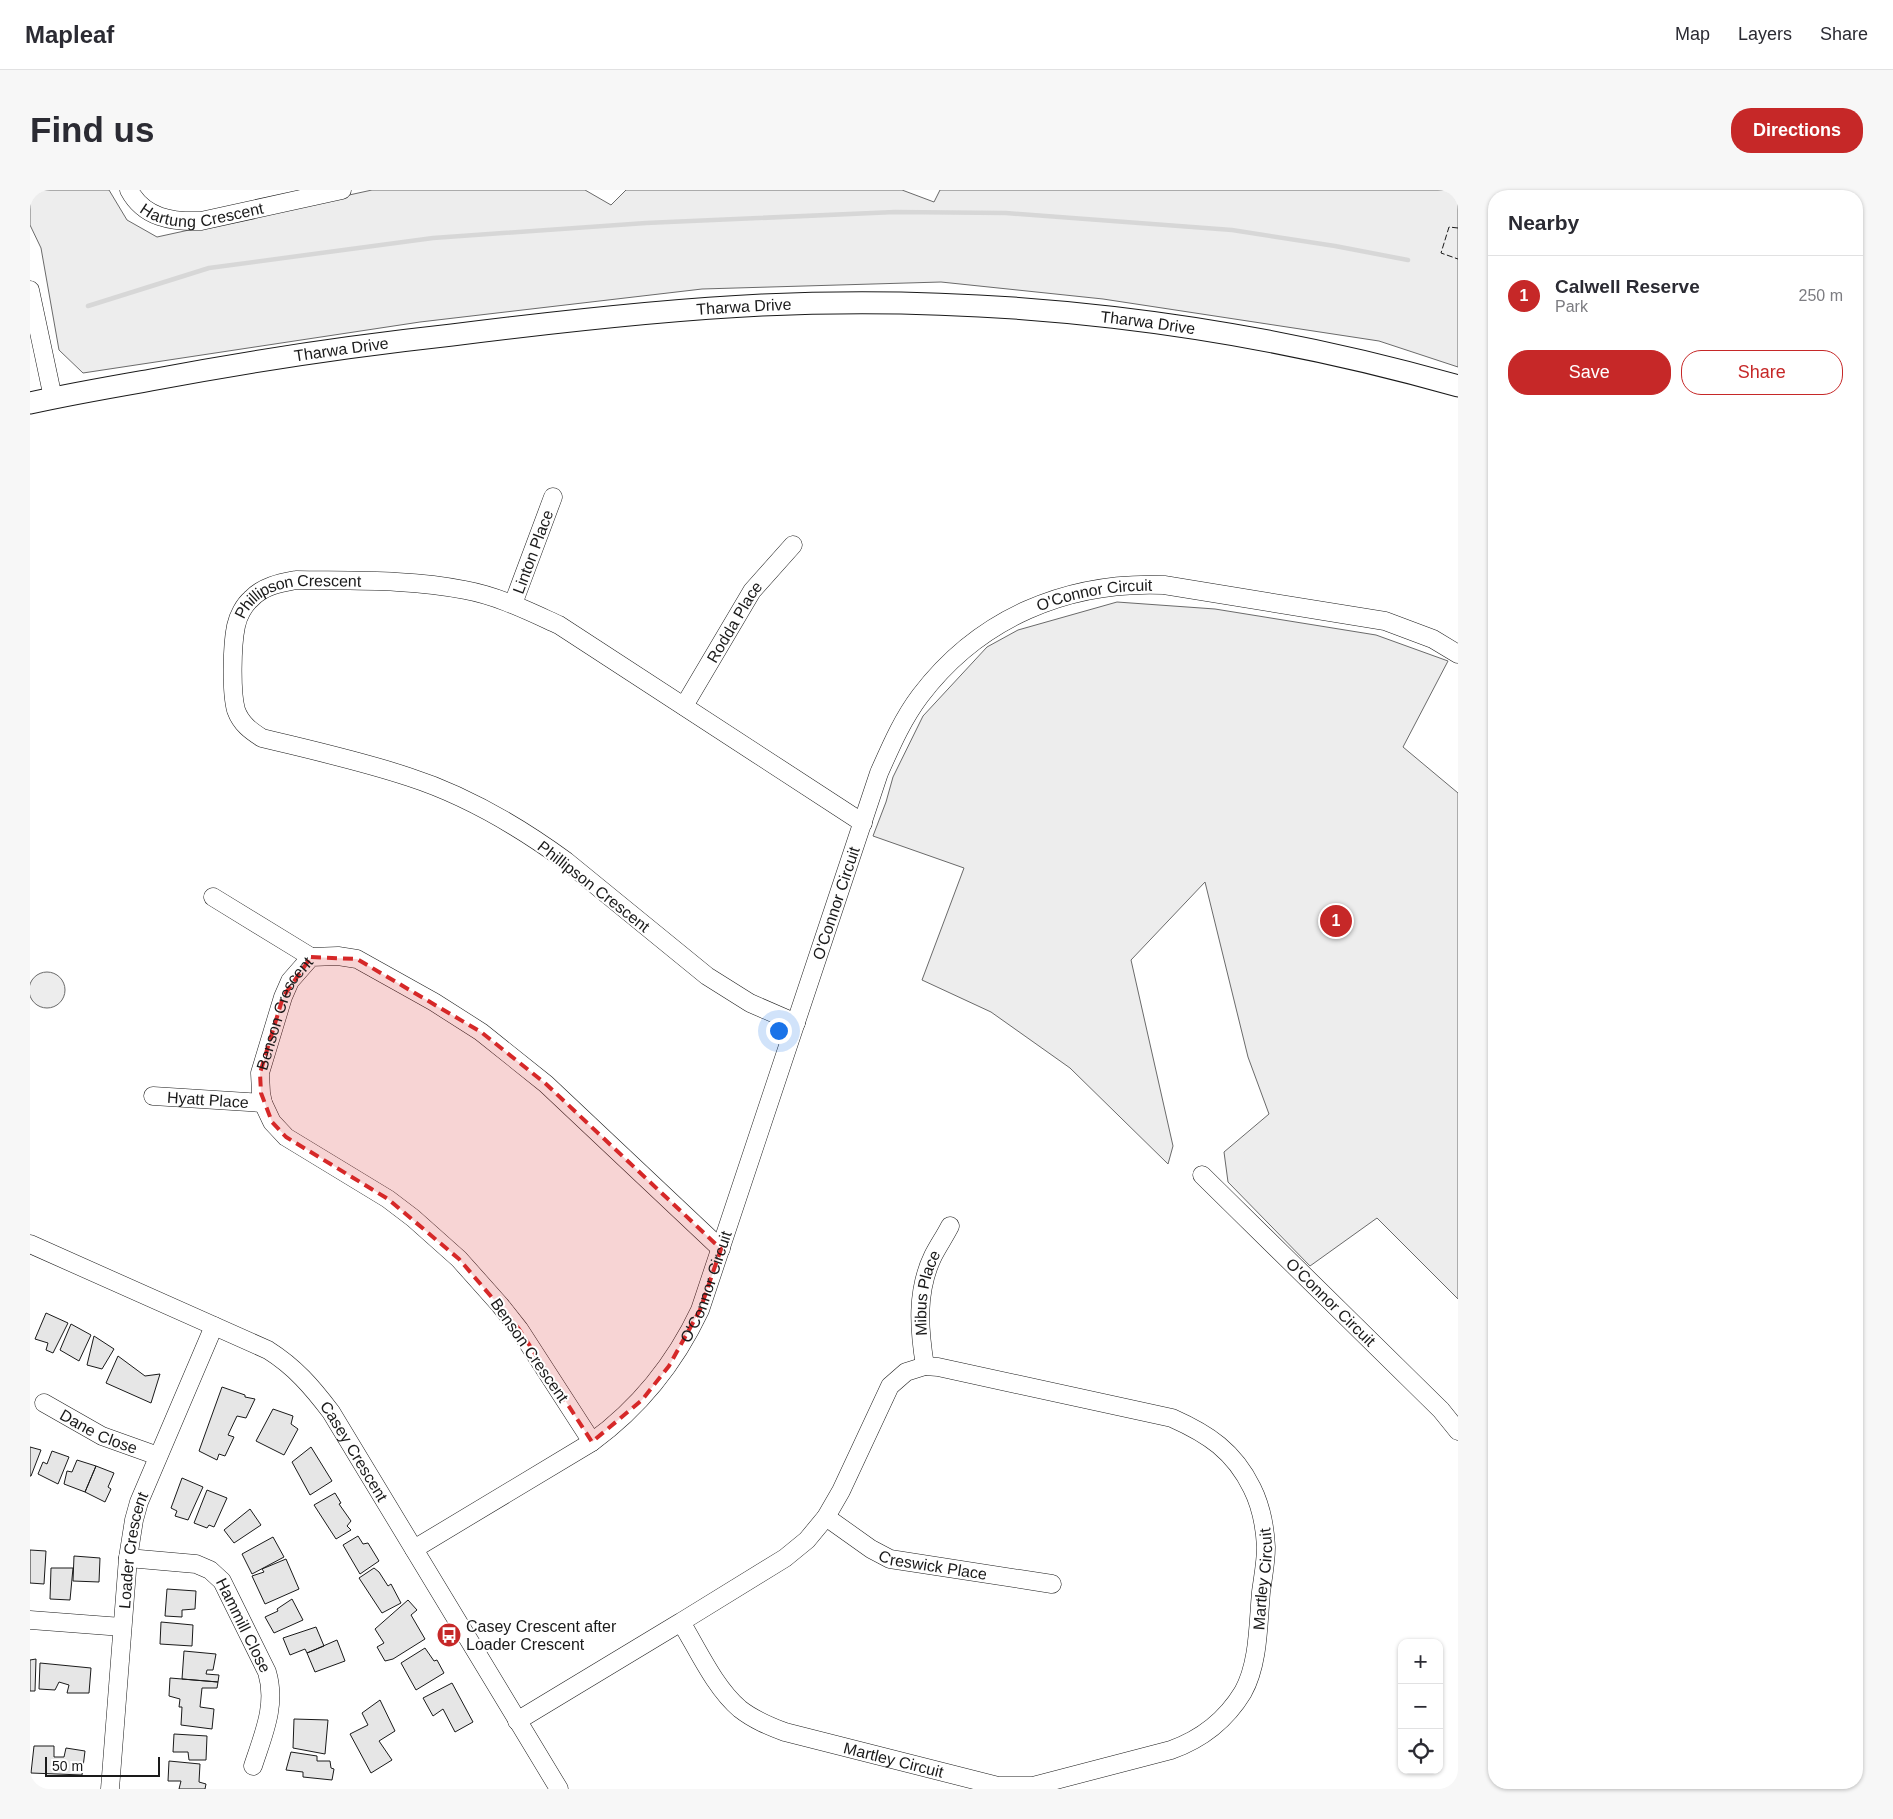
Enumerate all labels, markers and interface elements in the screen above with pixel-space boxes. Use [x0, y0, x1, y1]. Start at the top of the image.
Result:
text: Mapleaf [25, 21, 114, 48]
text: Map [1675, 24, 1710, 44]
text: Layers [1738, 24, 1792, 44]
text: Share [1820, 24, 1868, 44]
button: Directions [1731, 108, 1863, 153]
text: Find us [30, 110, 154, 149]
street label: Hartung Crescent [137, 199, 266, 230]
text: Nearby [1508, 211, 1579, 234]
text: Calwell Reserve [1555, 276, 1700, 297]
text: 1 [1520, 287, 1528, 304]
text: 250 m [1799, 287, 1843, 304]
street label: Tharwa Drive [696, 296, 792, 318]
text: Park [1555, 298, 1588, 315]
street label: Tharwa Drive [1100, 308, 1196, 337]
street label: Tharwa Drive [293, 335, 390, 364]
button: Save [1508, 350, 1671, 395]
button: Share [1681, 350, 1843, 395]
street label: Linton Place [510, 507, 557, 596]
street label: Phillipson Crescent [231, 572, 362, 621]
street label: O'Connor Circuit [1034, 577, 1153, 614]
street label: Rodda Place [704, 578, 766, 666]
street label: Phillipson Crescent [534, 838, 653, 936]
street label: O'Connor Circuit [809, 844, 863, 962]
pin: 1 [1320, 902, 1352, 940]
street label: Benson Crescent [253, 953, 317, 1072]
your location [766, 1018, 792, 1044]
street label: Hyatt Place [166, 1089, 249, 1111]
street label: O'Connor Circuit [677, 1228, 735, 1345]
street label: Mibus Place [912, 1247, 944, 1336]
street label: O'Connor Circuit [1283, 1255, 1379, 1350]
street label: Benson Crescent [487, 1295, 572, 1406]
street label: Casey Crescent [317, 1398, 391, 1505]
street label: Dane Close [57, 1406, 140, 1457]
street label: Loader Crescent [116, 1489, 152, 1609]
street label: Martley Circuit [1250, 1527, 1275, 1631]
street label: Creswick Place [876, 1547, 988, 1583]
street label: Hammill Close [213, 1575, 274, 1675]
place label: Casey Crescent after Loader Crescent [466, 1618, 617, 1653]
bus stop icon: Casey Crescent after Loader Crescent [436, 1622, 462, 1648]
map controls [1398, 1639, 1443, 1774]
button: + [1398, 1639, 1443, 1684]
button: − [1398, 1684, 1443, 1729]
button: locate [1398, 1729, 1443, 1774]
street label: Martley Circuit [842, 1739, 946, 1781]
scale bar [45, 1754, 160, 1777]
text: 50 m [52, 1758, 83, 1774]

